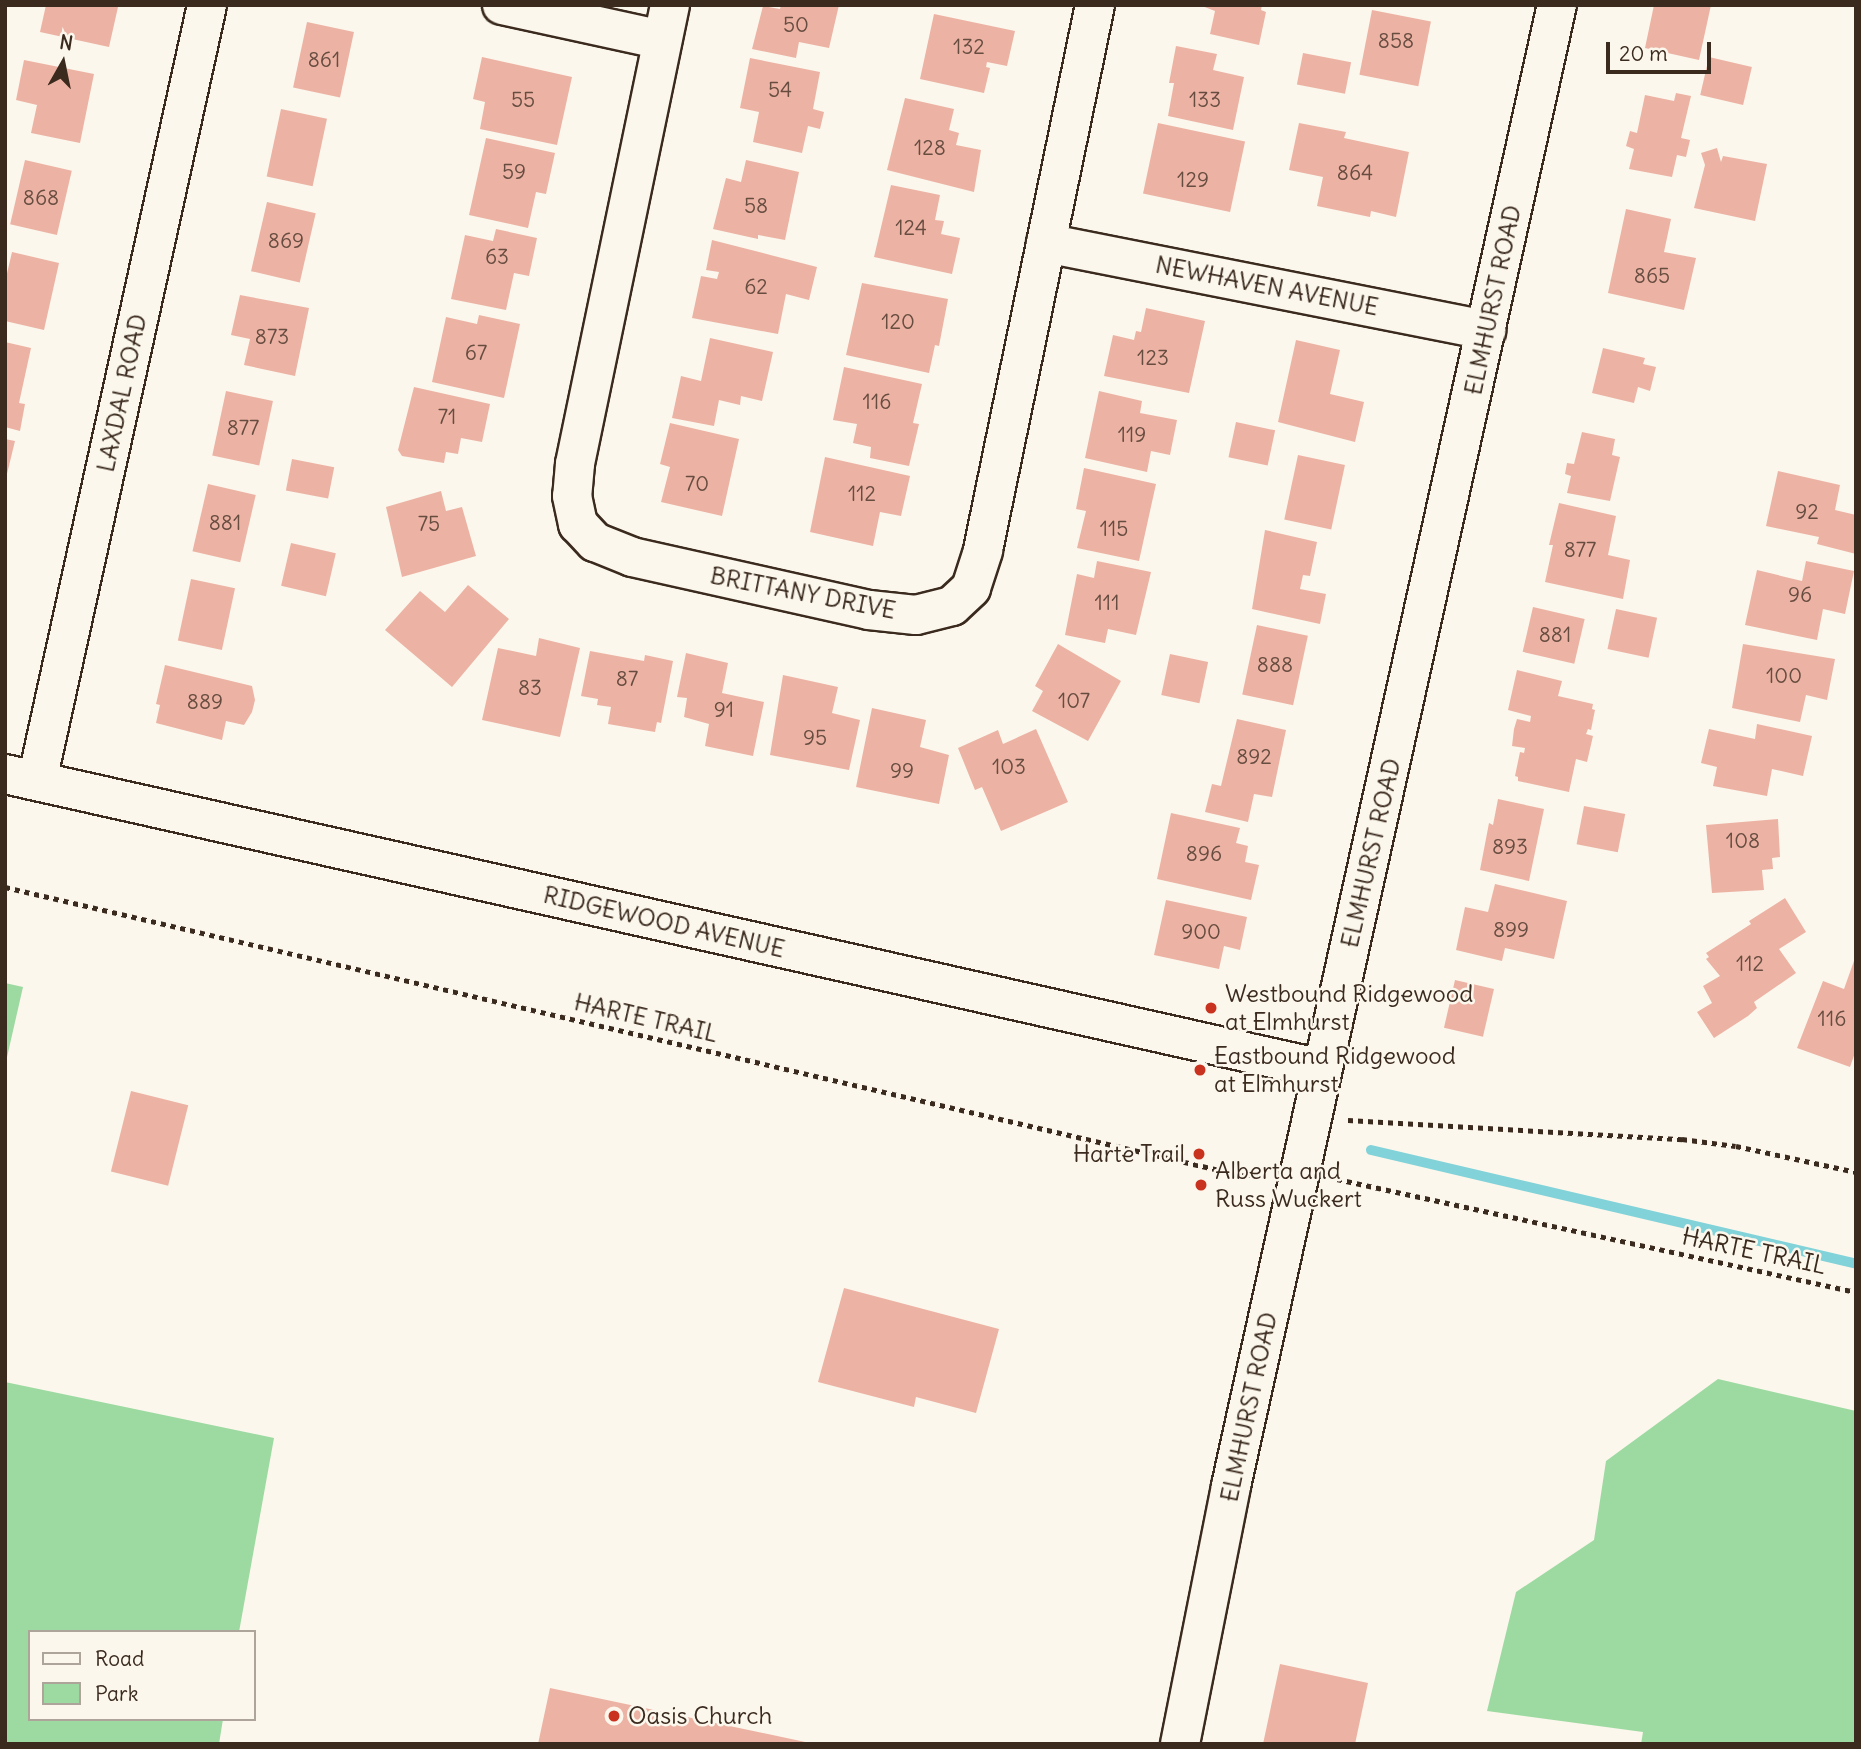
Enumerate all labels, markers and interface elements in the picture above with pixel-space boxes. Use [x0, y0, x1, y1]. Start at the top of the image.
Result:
house number: 50 [783, 12, 809, 38]
north arrow [28, 28, 98, 98]
house number: 858 [1378, 28, 1414, 54]
scale bar [1609, 28, 1714, 72]
text: N [58, 29, 75, 55]
house number: 132 [953, 34, 985, 60]
text: 20 m [1619, 40, 1668, 67]
house number: 861 [308, 47, 340, 73]
house number: 54 [768, 77, 792, 103]
house number: 55 [511, 87, 535, 113]
house number: 133 [1189, 87, 1221, 113]
house number: 128 [914, 135, 946, 161]
house number: 59 [502, 159, 526, 185]
house number: 864 [1337, 160, 1373, 186]
house number: 129 [1177, 167, 1209, 193]
house number: 868 [23, 185, 59, 211]
house number: 58 [744, 193, 768, 219]
street label: ELMHURST ROAD [1459, 202, 1527, 398]
house number: 124 [895, 215, 927, 241]
house number: 869 [268, 228, 304, 254]
house number: 63 [485, 244, 509, 270]
street label: NEWHAVEN AVENUE [1153, 250, 1381, 322]
house number: 865 [1634, 263, 1670, 289]
house number: 62 [744, 274, 768, 300]
house number: 120 [881, 309, 915, 335]
street label: LAXDAL ROAD [91, 311, 153, 475]
house number: 873 [255, 324, 289, 350]
house number: 67 [465, 340, 487, 366]
house number: 123 [1137, 345, 1169, 371]
house number: 116 [863, 389, 891, 415]
house number: 71 [438, 404, 456, 430]
house number: 877 [227, 415, 259, 441]
house number: 119 [1118, 422, 1146, 448]
house number: 70 [685, 471, 709, 497]
house number: 112 [848, 481, 876, 507]
house number: 92 [1795, 499, 1819, 525]
house number: 881 [209, 510, 241, 536]
house number: 75 [418, 511, 440, 537]
house number: 115 [1100, 516, 1128, 542]
house number: 877 [1564, 537, 1596, 563]
street label: BRITTANY DRIVE [708, 561, 898, 625]
house number: 96 [1788, 582, 1812, 608]
house number: 111 [1094, 590, 1120, 616]
house number: 881 [1539, 622, 1571, 648]
house number: 888 [1257, 652, 1293, 678]
house number: 100 [1766, 663, 1802, 689]
house number: 87 [616, 666, 638, 692]
house number: 83 [518, 675, 542, 701]
house number: 107 [1058, 688, 1090, 714]
house number: 889 [187, 689, 223, 715]
house number: 91 [714, 697, 734, 723]
house number: 95 [803, 725, 827, 751]
house number: 892 [1236, 744, 1272, 770]
house number: 103 [992, 754, 1026, 780]
street label: ELMHURST ROAD [1335, 756, 1407, 950]
house number: 99 [890, 758, 914, 784]
house number: 108 [1726, 828, 1760, 854]
house number: 893 [1492, 834, 1528, 860]
house number: 896 [1186, 841, 1222, 867]
street label: RIDGEWOOD AVENUE [541, 880, 787, 964]
house number: 899 [1493, 917, 1529, 943]
house number: 900 [1181, 919, 1221, 945]
house number: 112 [1736, 951, 1764, 977]
place label: Westbound Ridgewood at Elmhurst [1225, 980, 1473, 1036]
street label: HARTE TRAIL [571, 987, 721, 1049]
marker: Westbound Ridgewood at Elmhurst [1203, 1000, 1219, 1016]
house number: 116 [1818, 1006, 1846, 1032]
place label: Eastbound Ridgewood at Elmhurst [1214, 1042, 1456, 1098]
marker: Eastbound Ridgewood at Elmhurst [1192, 1062, 1208, 1078]
place label: Harte Trail [1073, 1140, 1185, 1168]
marker: Harte Trail [1191, 1146, 1207, 1162]
place label: Alberta and Russ Wuckert [1215, 1157, 1362, 1213]
marker: Alberta and Russ Wuckert [1193, 1177, 1209, 1193]
street label: HARTE TRAIL [1679, 1222, 1829, 1280]
street label: ELMHURST ROAD [1215, 1309, 1283, 1505]
legend [28, 1630, 256, 1721]
text: Road [95, 1645, 144, 1672]
text: Park [95, 1680, 138, 1707]
place label: Oasis Church [628, 1702, 772, 1730]
marker: Oasis Church [606, 1708, 622, 1724]

